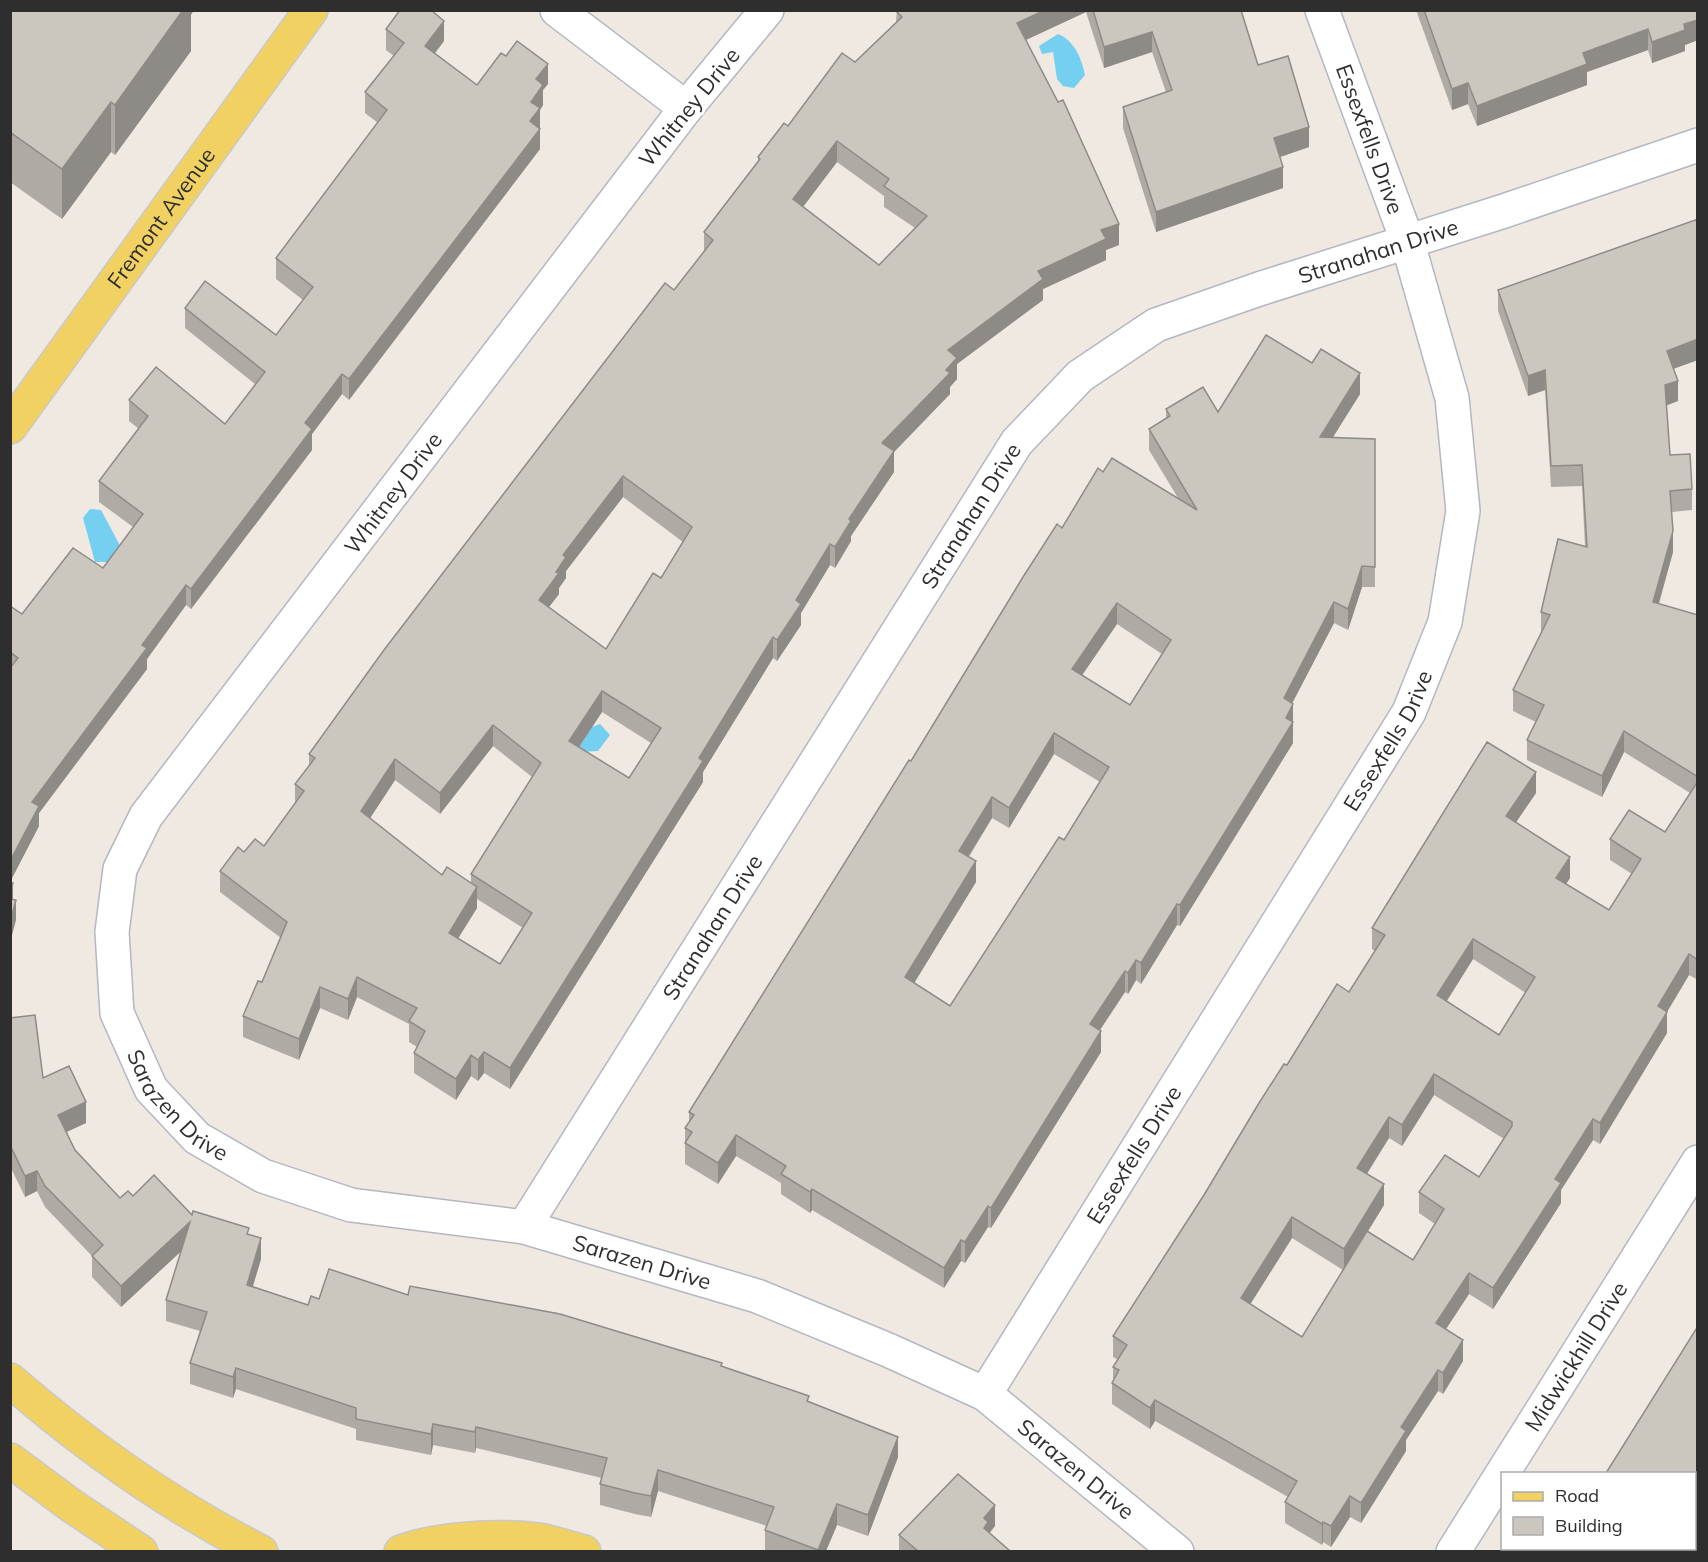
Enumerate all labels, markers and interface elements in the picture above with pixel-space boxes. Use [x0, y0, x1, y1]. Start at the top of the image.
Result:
street label: Whitney Drive [632, 42, 746, 172]
street label: Essexfells Drive [1330, 60, 1410, 218]
street label: Fremont Avenue [101, 142, 221, 294]
street label: Stranahan Drive [1295, 212, 1462, 290]
street label: Whitney Drive [338, 426, 448, 560]
street label: Stranahan Drive [915, 438, 1027, 594]
street label: Essexfells Drive [1337, 666, 1438, 816]
street label: Stranahan Drive [656, 849, 768, 1005]
street label: Sarazen Drive [121, 1045, 233, 1167]
street label: Essexfells Drive [1080, 1080, 1187, 1229]
street label: Sarazen Drive [569, 1228, 715, 1296]
street label: Midwickhill Drive [1518, 1276, 1633, 1436]
street label: Sarazen Drive [1012, 1413, 1140, 1525]
legend [1501, 1472, 1696, 1550]
text: Road [1555, 1484, 1599, 1507]
text: Building [1555, 1514, 1623, 1537]

